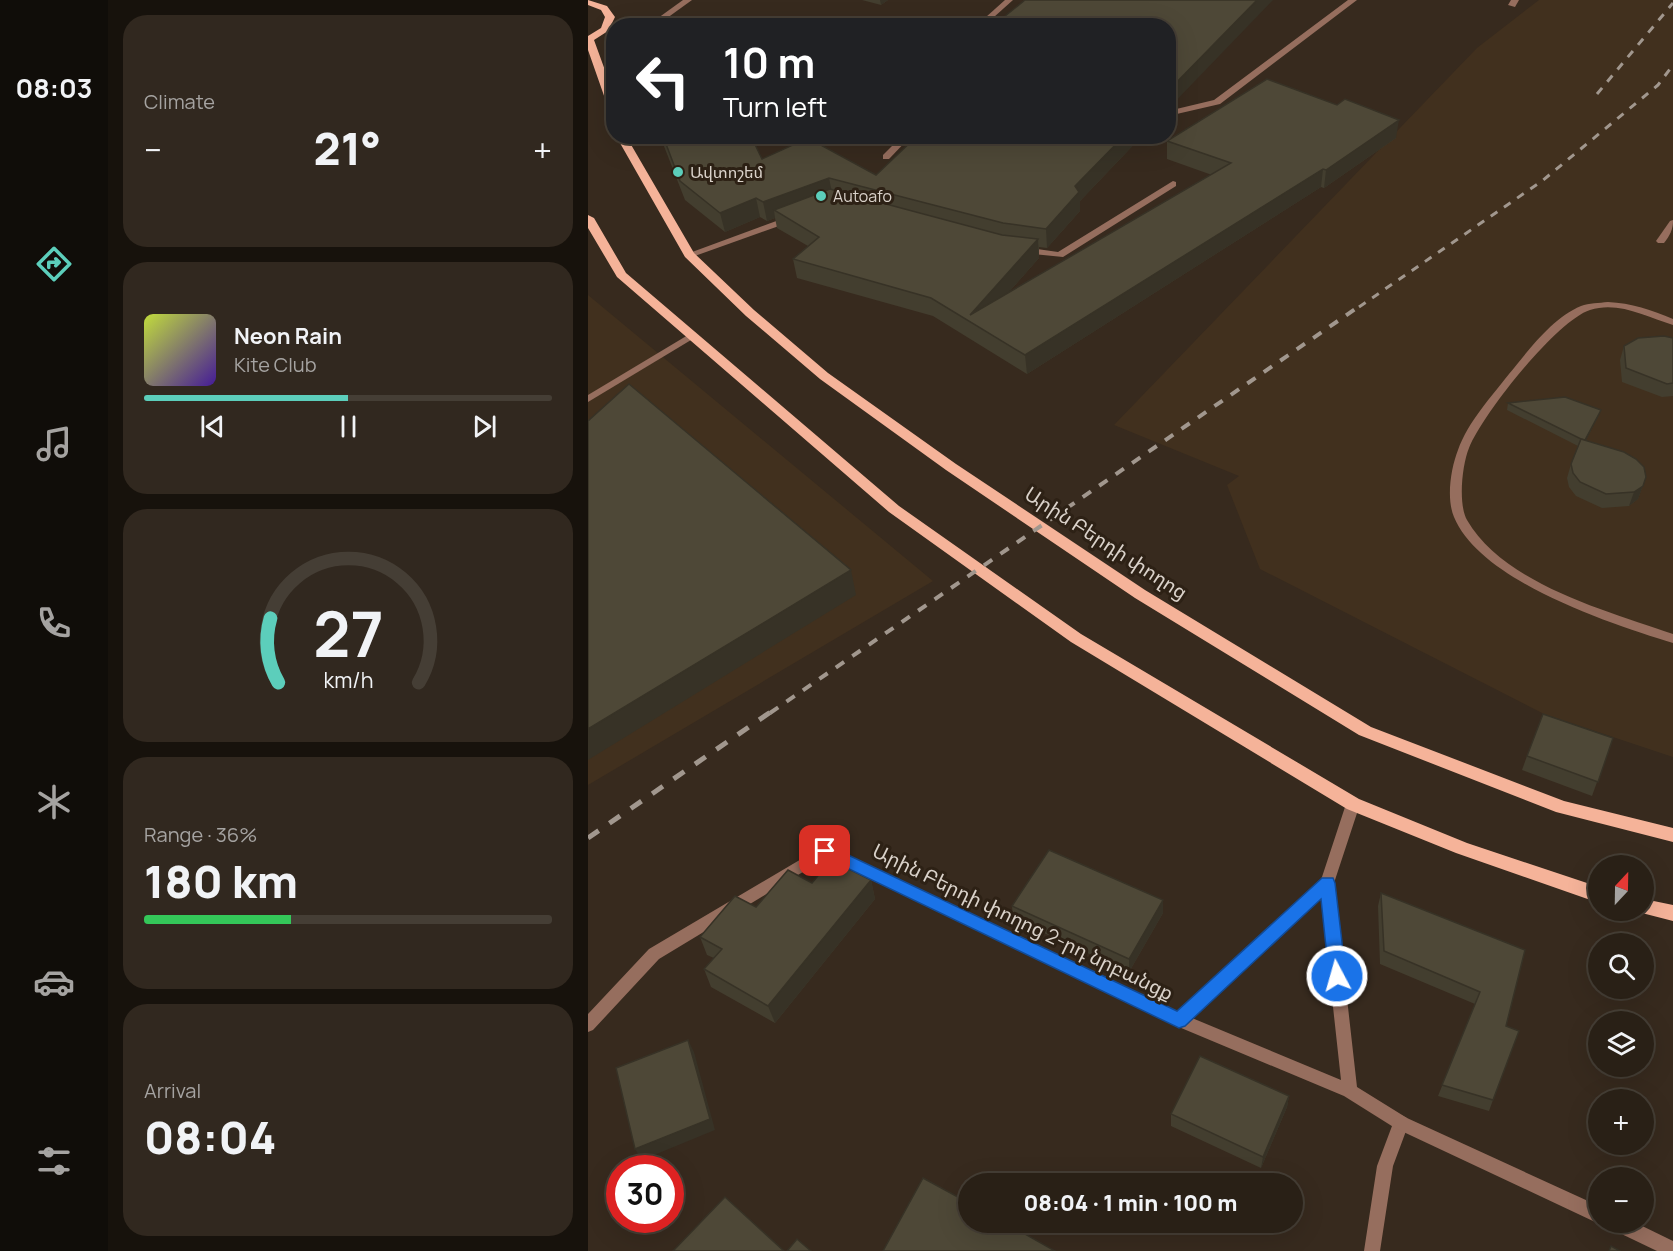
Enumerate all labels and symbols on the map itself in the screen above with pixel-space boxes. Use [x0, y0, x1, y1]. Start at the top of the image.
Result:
place label: Ավտոշեմ [690, 161, 763, 183]
marker: Ավտոշեմ [671, 165, 685, 179]
place label: Autoafo [833, 185, 892, 207]
marker: Autoafo [814, 189, 828, 203]
street label: Արին Բերդի փողոց [1020, 480, 1193, 605]
pin [799, 825, 850, 876]
street label: Արին Բերդի փողոց 2-րդ նրբանցք [868, 837, 1178, 1006]
north arrow [1588, 855, 1654, 921]
position arrow [1305, 944, 1369, 1008]
speed limit sign: 30 [606, 1155, 684, 1233]

